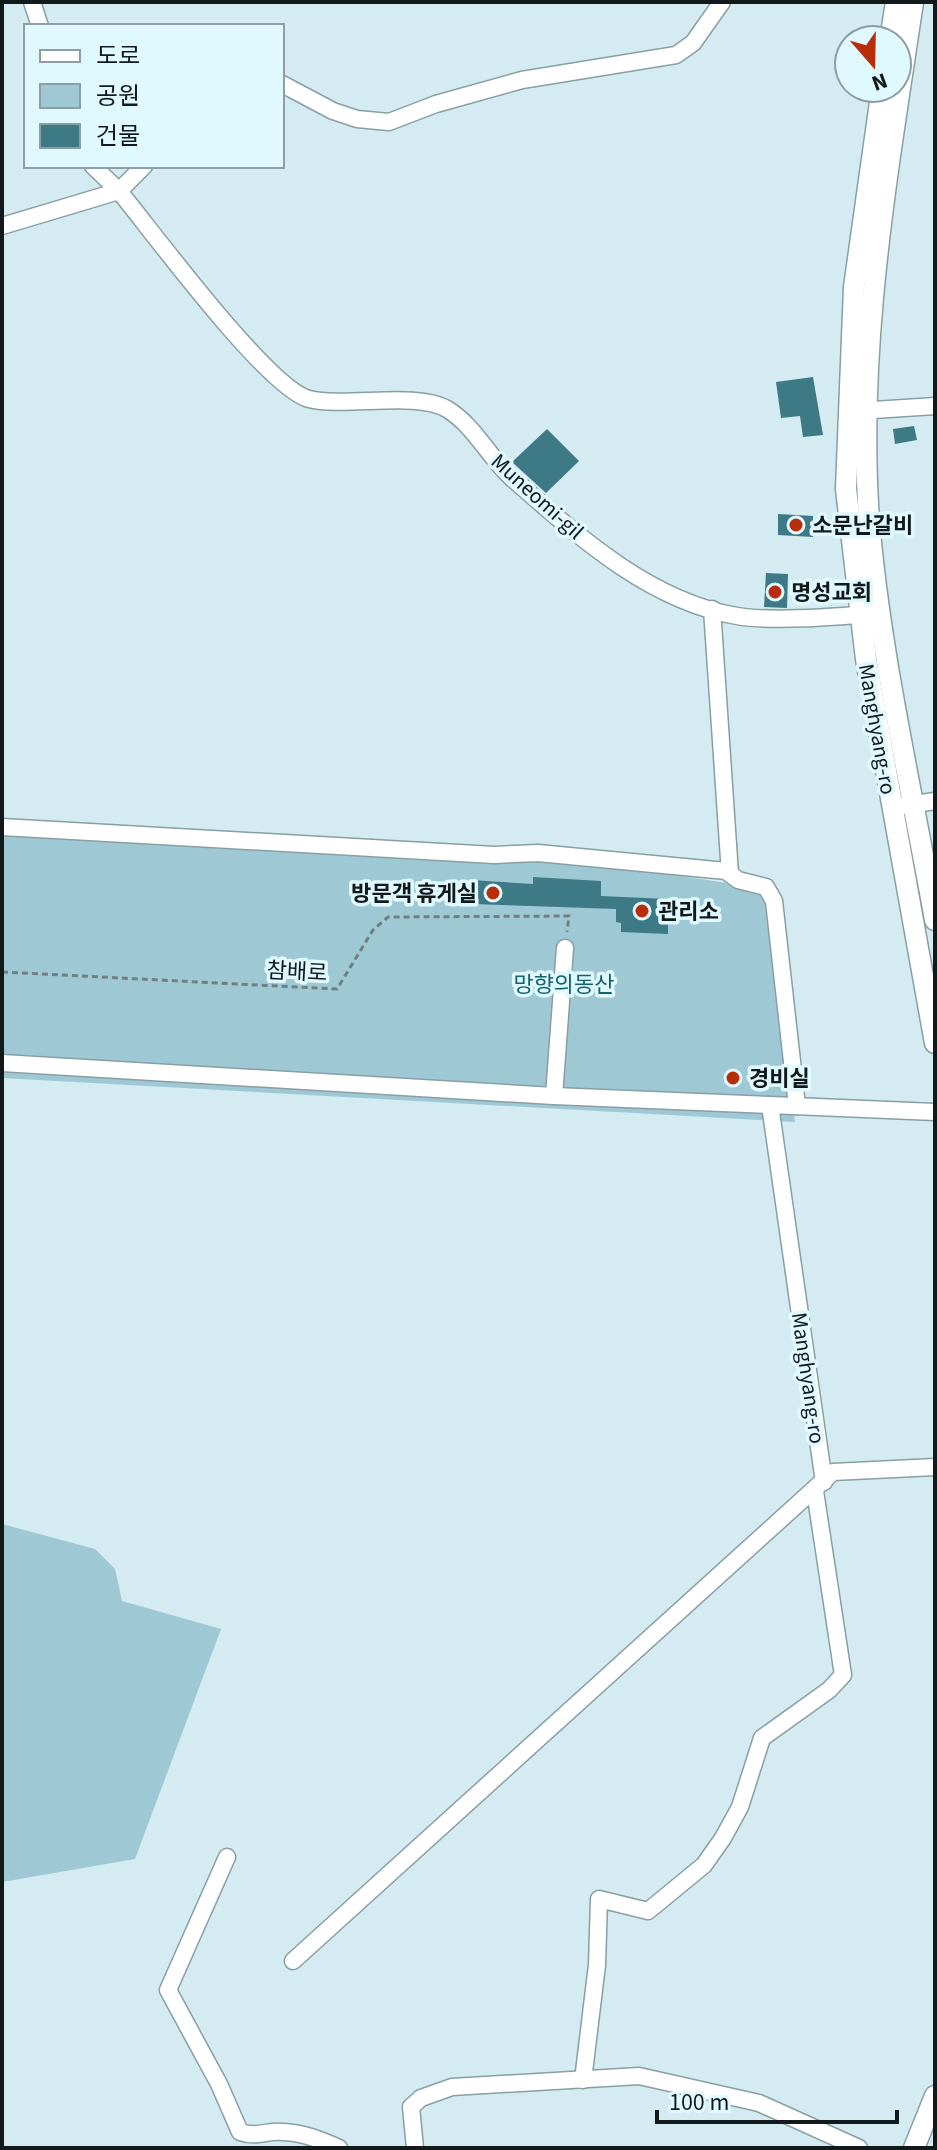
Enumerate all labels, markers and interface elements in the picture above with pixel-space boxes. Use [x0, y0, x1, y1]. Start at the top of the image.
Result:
legend [24, 24, 284, 168]
north arrow [833, 24, 913, 104]
text: 도로 [96, 39, 140, 74]
text: N [867, 64, 892, 99]
text: 공원 [96, 79, 140, 114]
text: 건물 [96, 119, 140, 154]
street label: Muneomi-gil [484, 446, 591, 547]
place label: 소문난갈비 [812, 510, 913, 542]
marker: 소문난갈비 [787, 516, 805, 534]
place label: 명성교회 [791, 577, 872, 609]
marker: 명성교회 [766, 583, 784, 601]
street label: Manghyang-ro [850, 661, 904, 797]
place label: 방문객 휴게실 [351, 878, 477, 910]
marker: 방문객 휴게실 [484, 884, 502, 902]
place label: 관리소 [658, 896, 719, 928]
marker: 관리소 [633, 902, 651, 920]
street label: 참배로 [266, 954, 328, 990]
park label: 망향의동산 [513, 969, 615, 1001]
place label: 경비실 [749, 1063, 810, 1095]
marker: 경비실 [724, 1069, 742, 1087]
street label: Manghyang-ro [783, 1310, 833, 1446]
scale bar [657, 2074, 897, 2124]
text: 100 m [669, 2085, 729, 2120]

